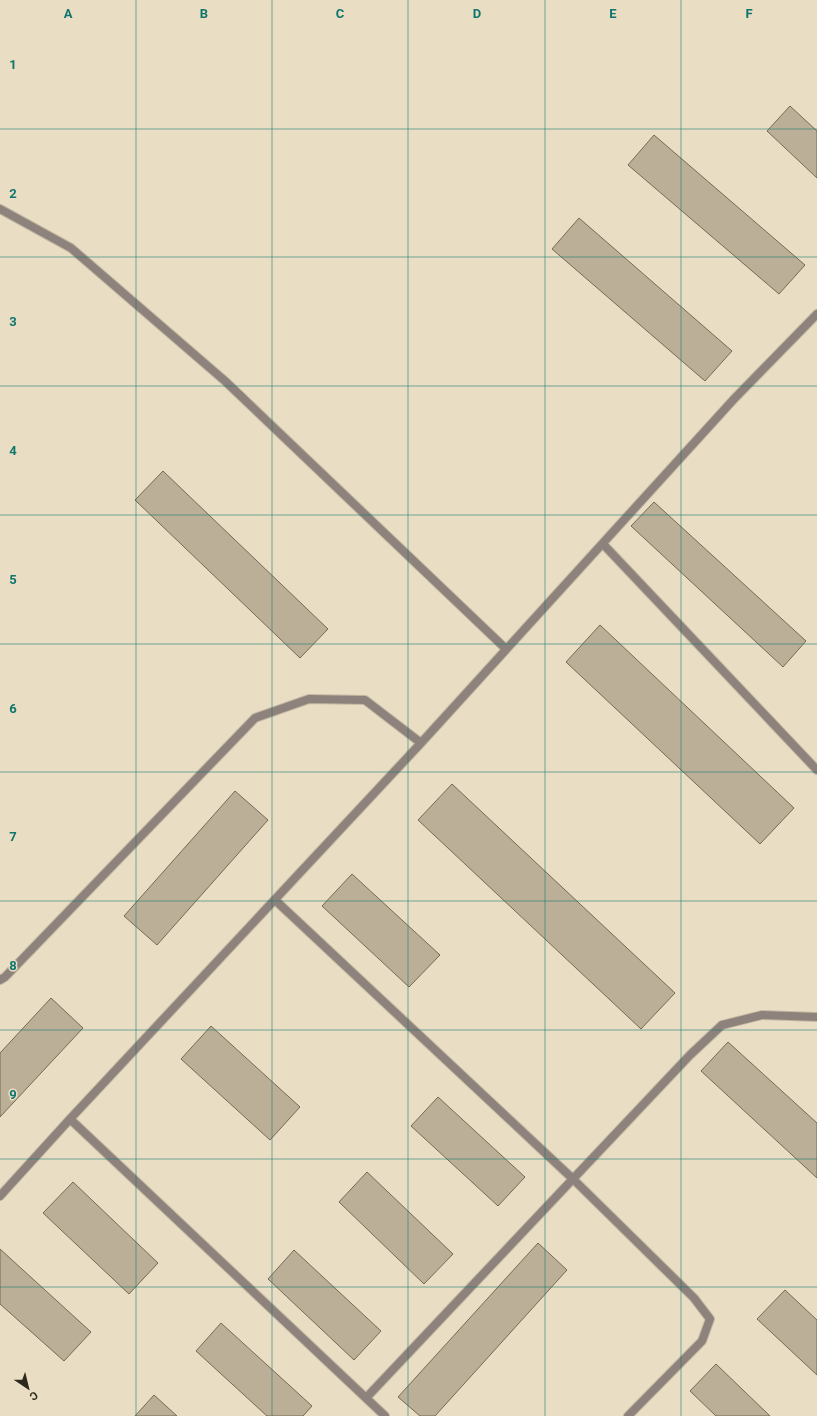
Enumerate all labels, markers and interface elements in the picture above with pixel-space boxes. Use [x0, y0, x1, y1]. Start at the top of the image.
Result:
text: A [64, 6, 73, 21]
text: B [200, 6, 208, 21]
text: C [336, 6, 345, 21]
text: D [473, 6, 481, 21]
text: E [609, 6, 617, 21]
text: F [745, 6, 753, 21]
text: 1 [9, 57, 17, 72]
text: 2 [9, 186, 17, 201]
text: 3 [9, 314, 17, 329]
text: 4 [9, 443, 17, 458]
text: 5 [9, 572, 17, 587]
text: 6 [9, 701, 17, 716]
text: 7 [9, 829, 17, 844]
text: 8 [9, 958, 17, 973]
text: 9 [9, 1087, 17, 1102]
north arrow [8, 1368, 48, 1408]
text: С [27, 1388, 40, 1403]

